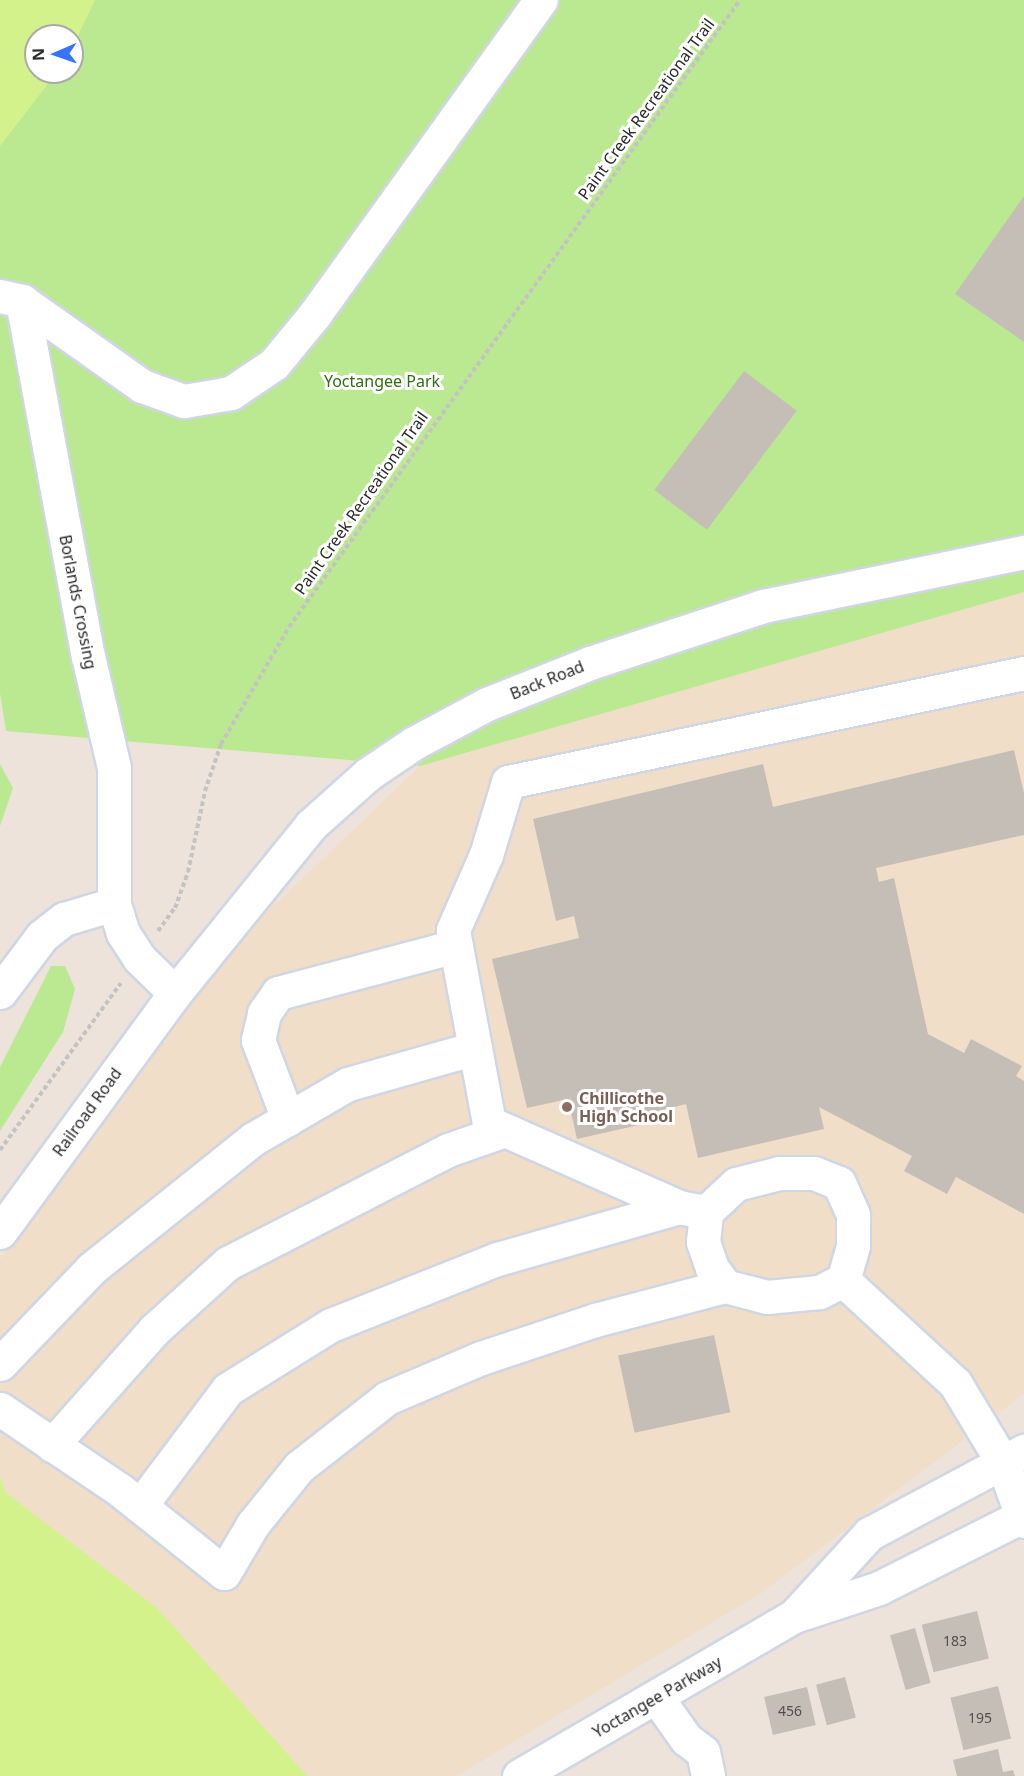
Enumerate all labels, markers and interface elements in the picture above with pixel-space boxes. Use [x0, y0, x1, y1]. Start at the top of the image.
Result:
street label: Paint Creek Recreational Trail [574, 15, 718, 203]
north arrow [24, 24, 84, 84]
text: N [27, 48, 49, 61]
park label: Yoctangee Park [324, 371, 440, 391]
street label: Paint Creek Recreational Trail [290, 408, 432, 598]
street label: Borlands Crossing [56, 533, 100, 671]
street label: Back Road [507, 656, 587, 704]
street label: Railroad Road [48, 1064, 126, 1160]
place label: Chillicothe High School [579, 1088, 673, 1126]
marker: Chillicothe High School [560, 1100, 574, 1114]
house number: 183 [943, 1633, 967, 1649]
street label: Yoctangee Parkway [589, 1652, 725, 1742]
house number: 456 [778, 1703, 802, 1719]
house number: 195 [968, 1710, 992, 1726]

